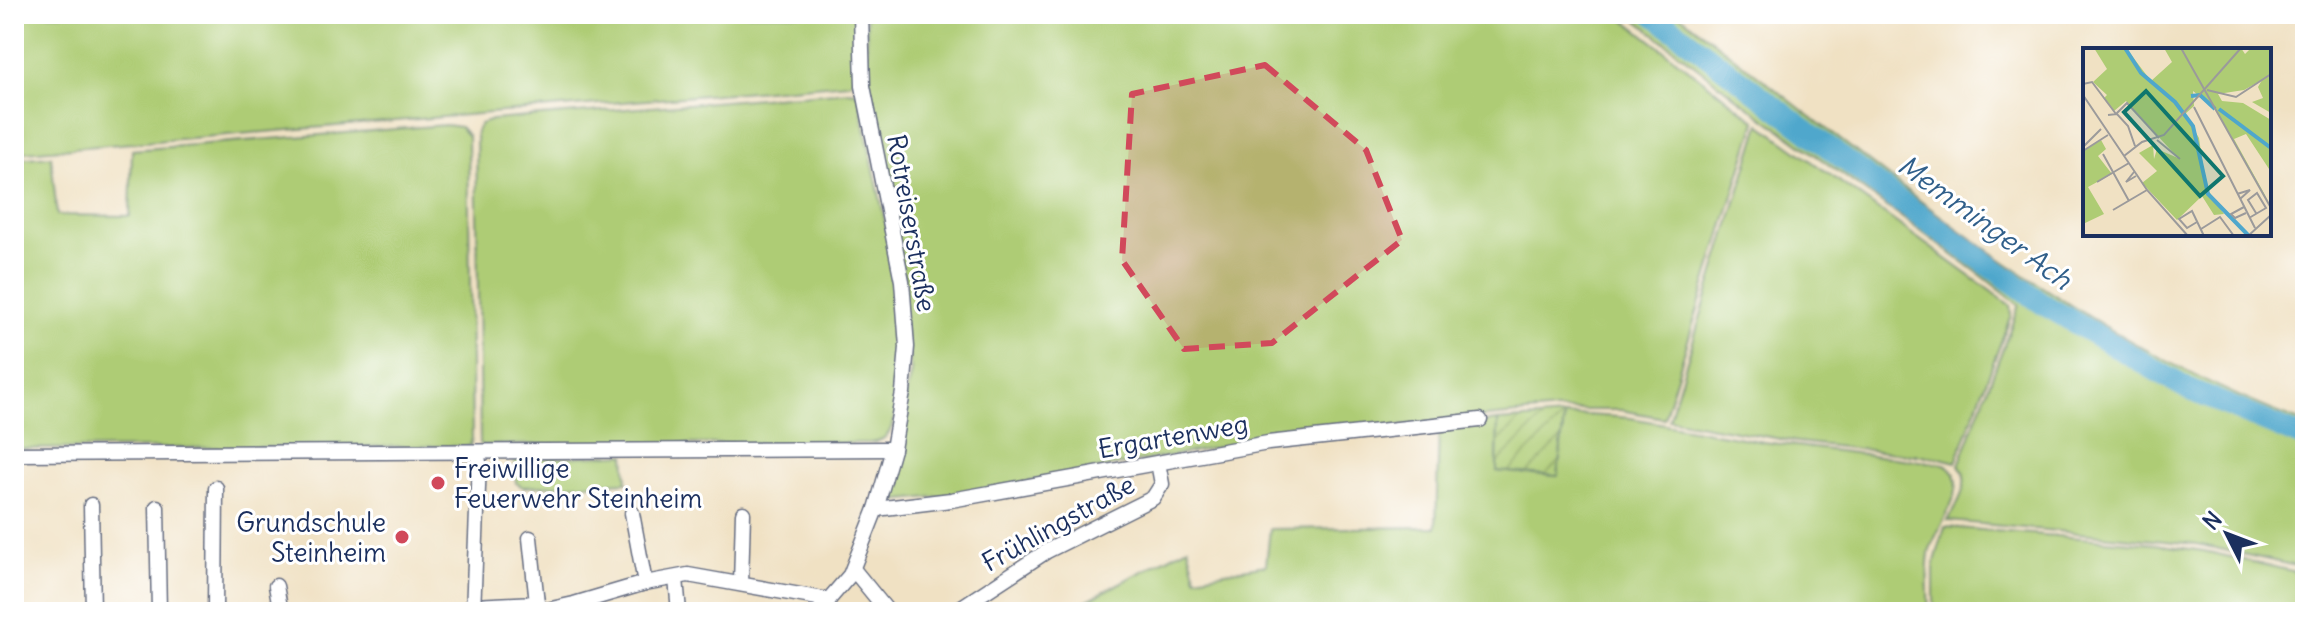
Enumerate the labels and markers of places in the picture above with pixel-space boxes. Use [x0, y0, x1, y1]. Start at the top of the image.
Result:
place label: Freiwillige Feuerwehr Steinheim [454, 452, 702, 515]
marker: Freiwillige Feuerwehr Steinheim [429, 474, 447, 492]
place label: Grundschule Steinheim [236, 506, 386, 569]
marker: Grundschule Steinheim [393, 528, 411, 546]

